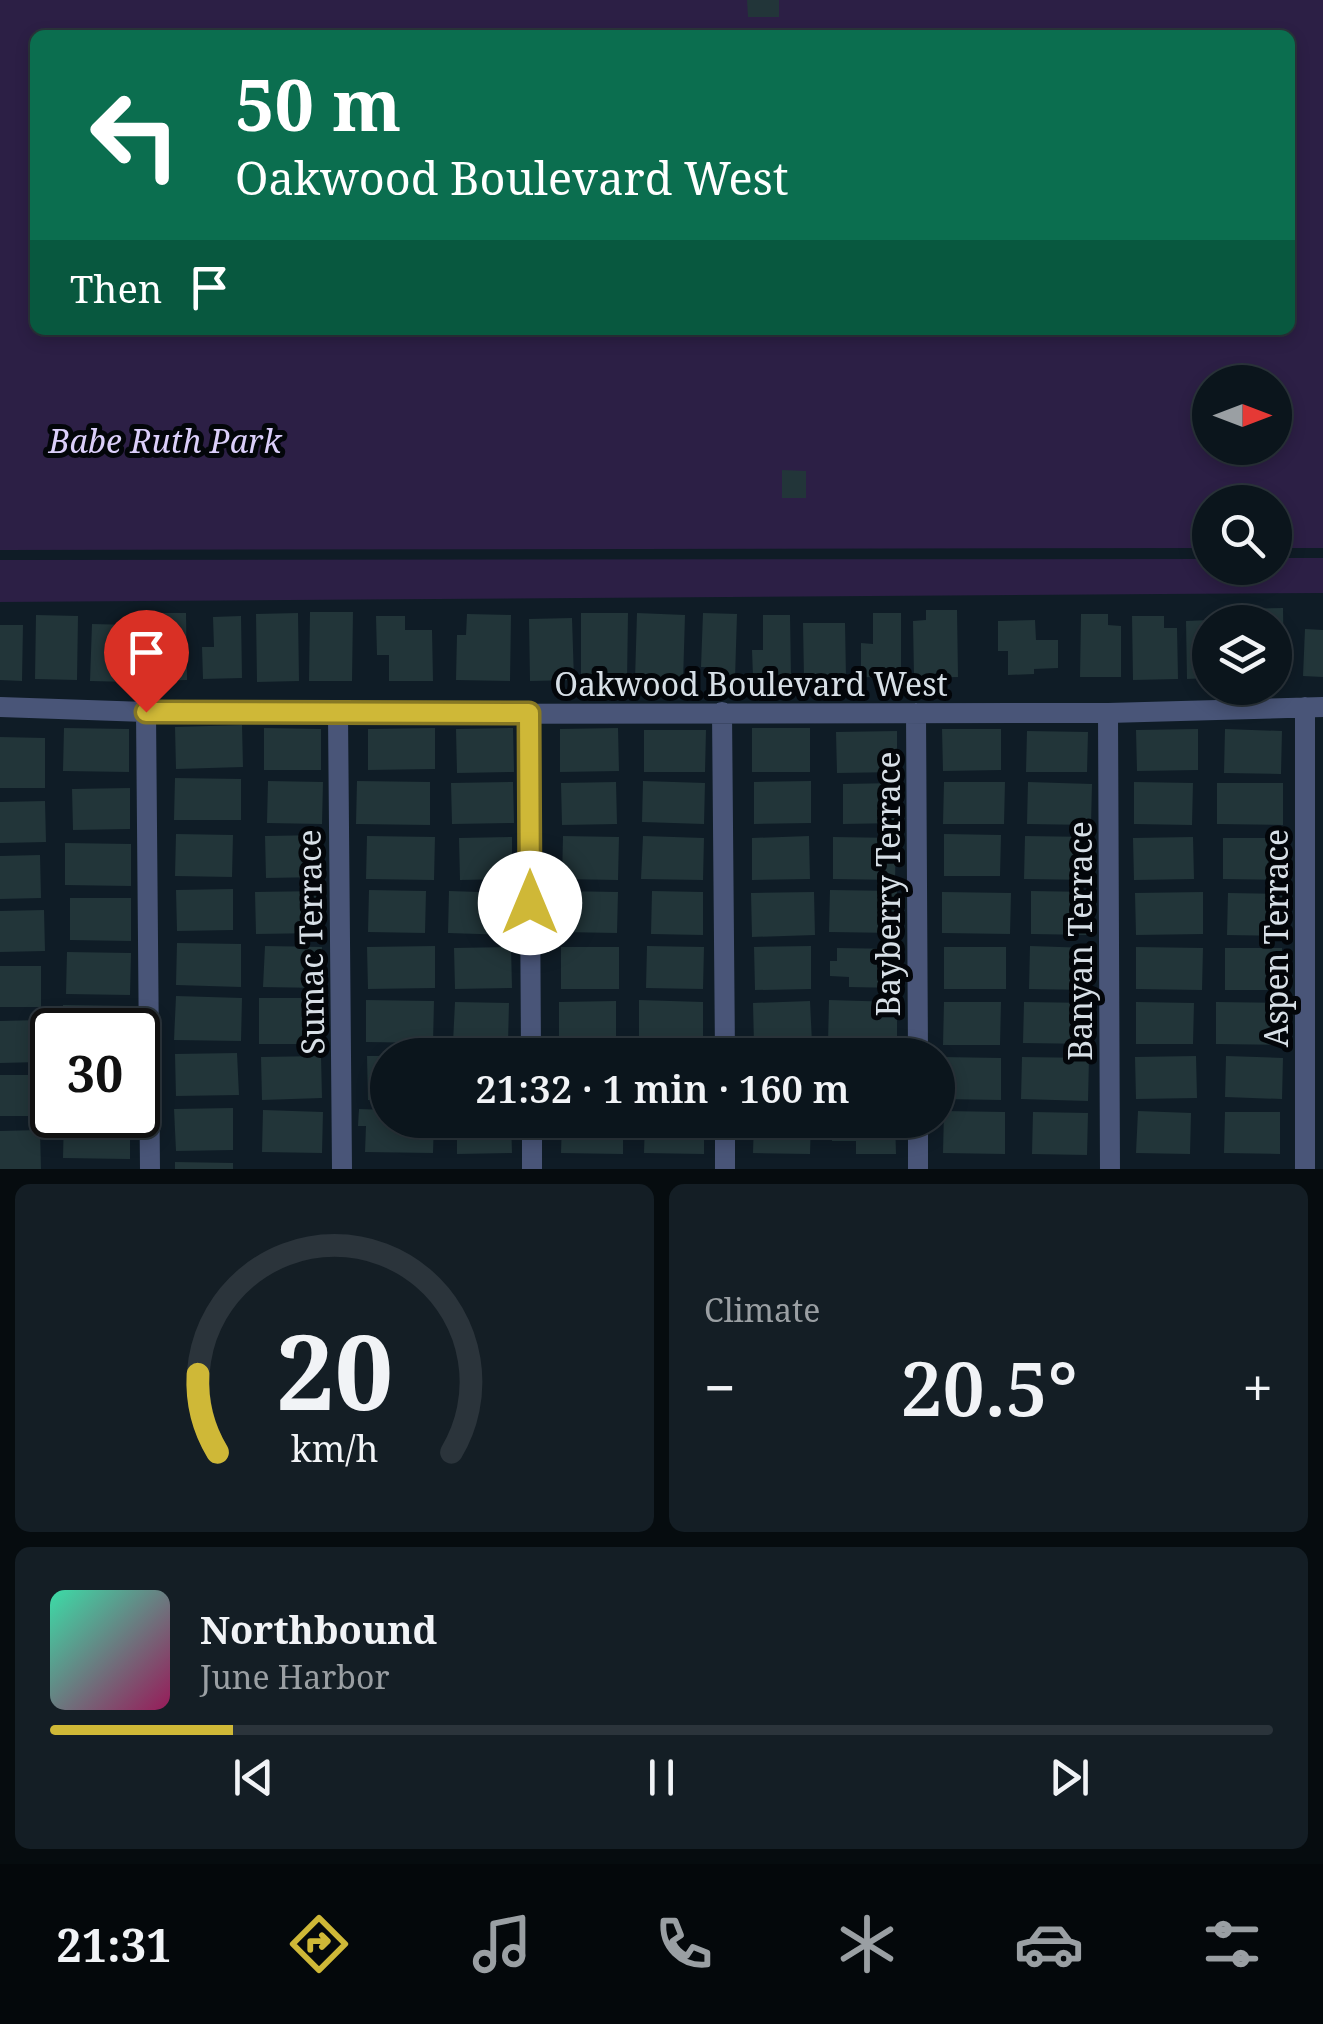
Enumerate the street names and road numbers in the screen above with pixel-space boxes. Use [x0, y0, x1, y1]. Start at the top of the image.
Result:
street label: Oakwood Boulevard West [554, 662, 948, 705]
street label: Bayberry Terrace [866, 751, 909, 1017]
street label: Banyan Terrace [1058, 821, 1101, 1061]
street label: Sumac Terrace [287, 829, 333, 1055]
street label: Aspen Terrace [1254, 829, 1297, 1047]

